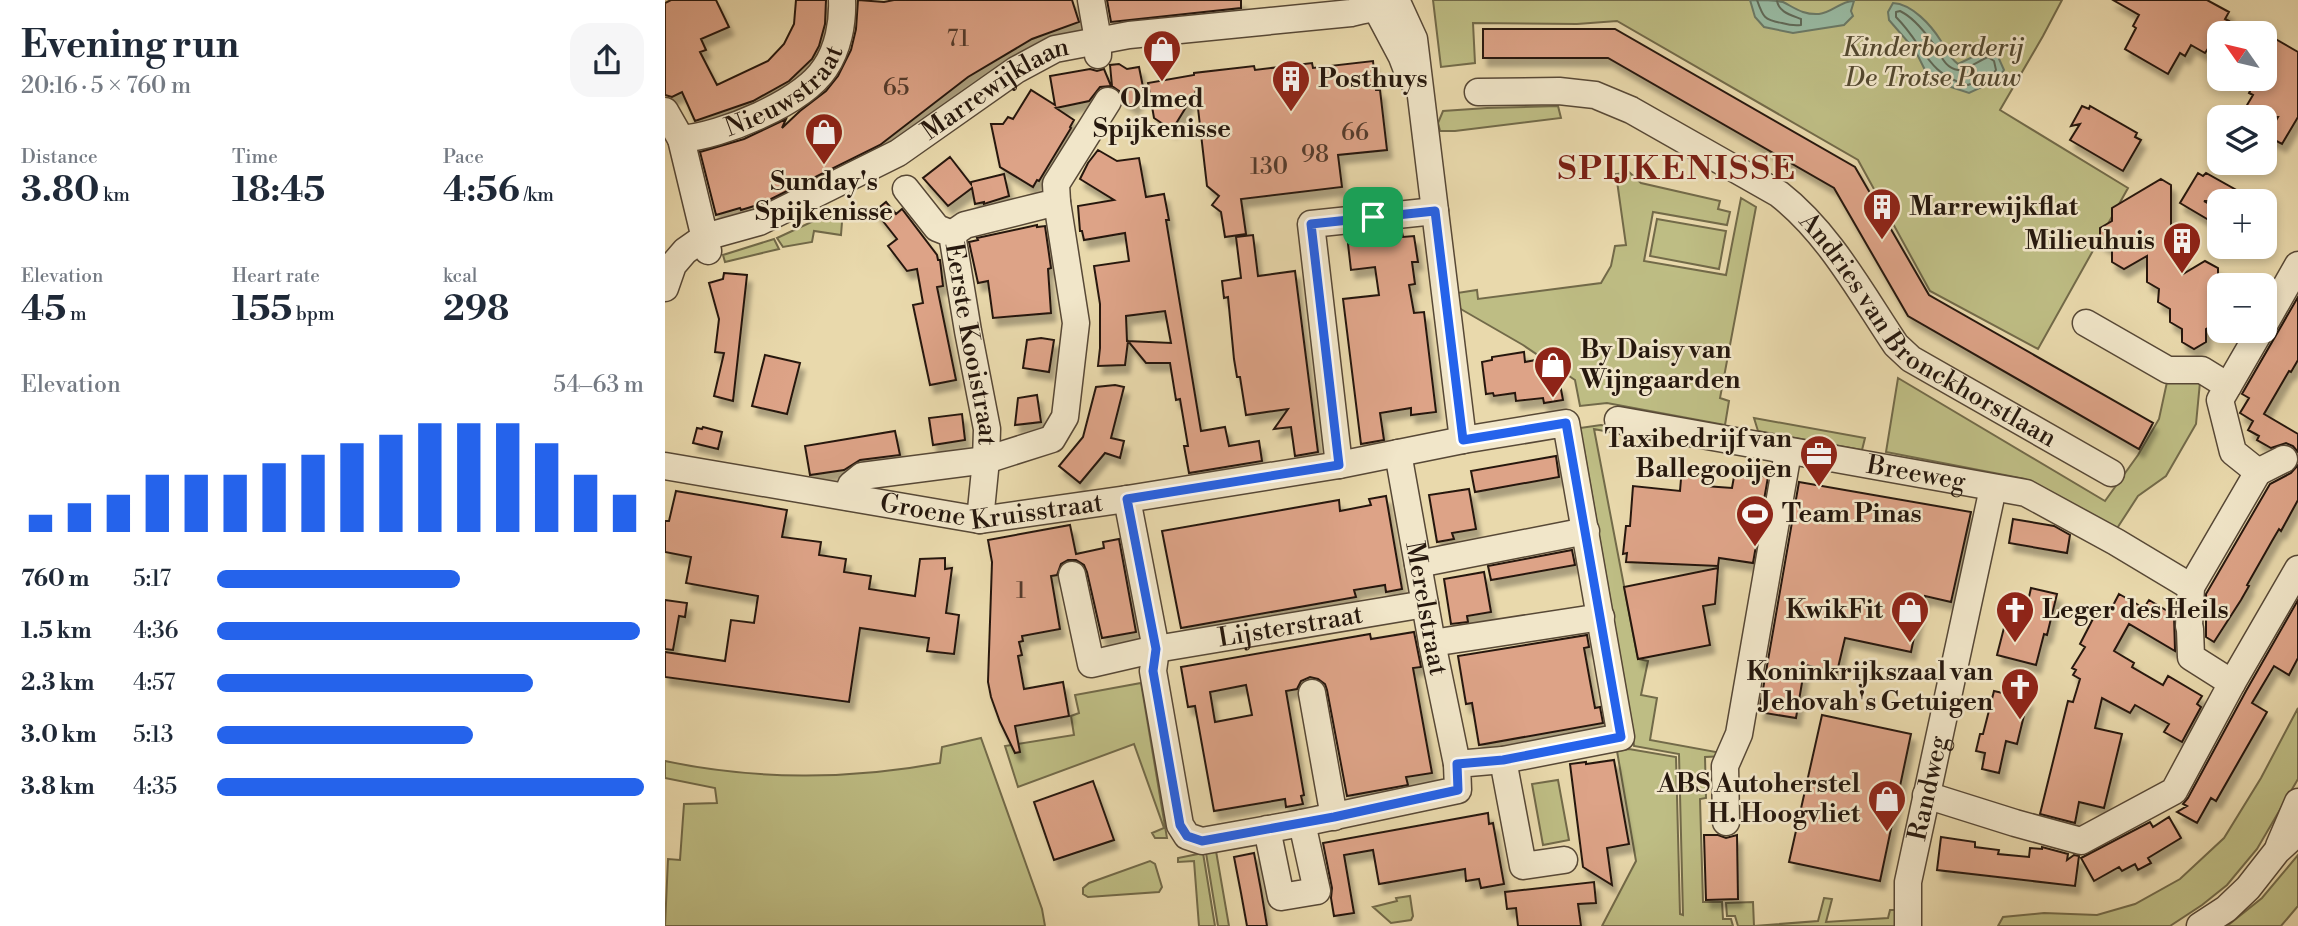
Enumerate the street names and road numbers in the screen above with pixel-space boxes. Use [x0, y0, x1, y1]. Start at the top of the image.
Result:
street label: Marrewijklaan [916, 31, 1072, 147]
street label: Nieuwstraat [720, 41, 850, 144]
street label: Andries van Bronckhorstlaan [1792, 205, 2062, 455]
street label: Eerste Kooistraat [938, 241, 1003, 446]
street label: Breeweg [1863, 449, 1969, 498]
street label: Groene Kruisstraat [878, 487, 1105, 537]
street label: Merelstraat [1398, 539, 1454, 678]
street label: Lijsterstraat [1216, 599, 1365, 654]
street label: Randweg [1901, 732, 1955, 844]

